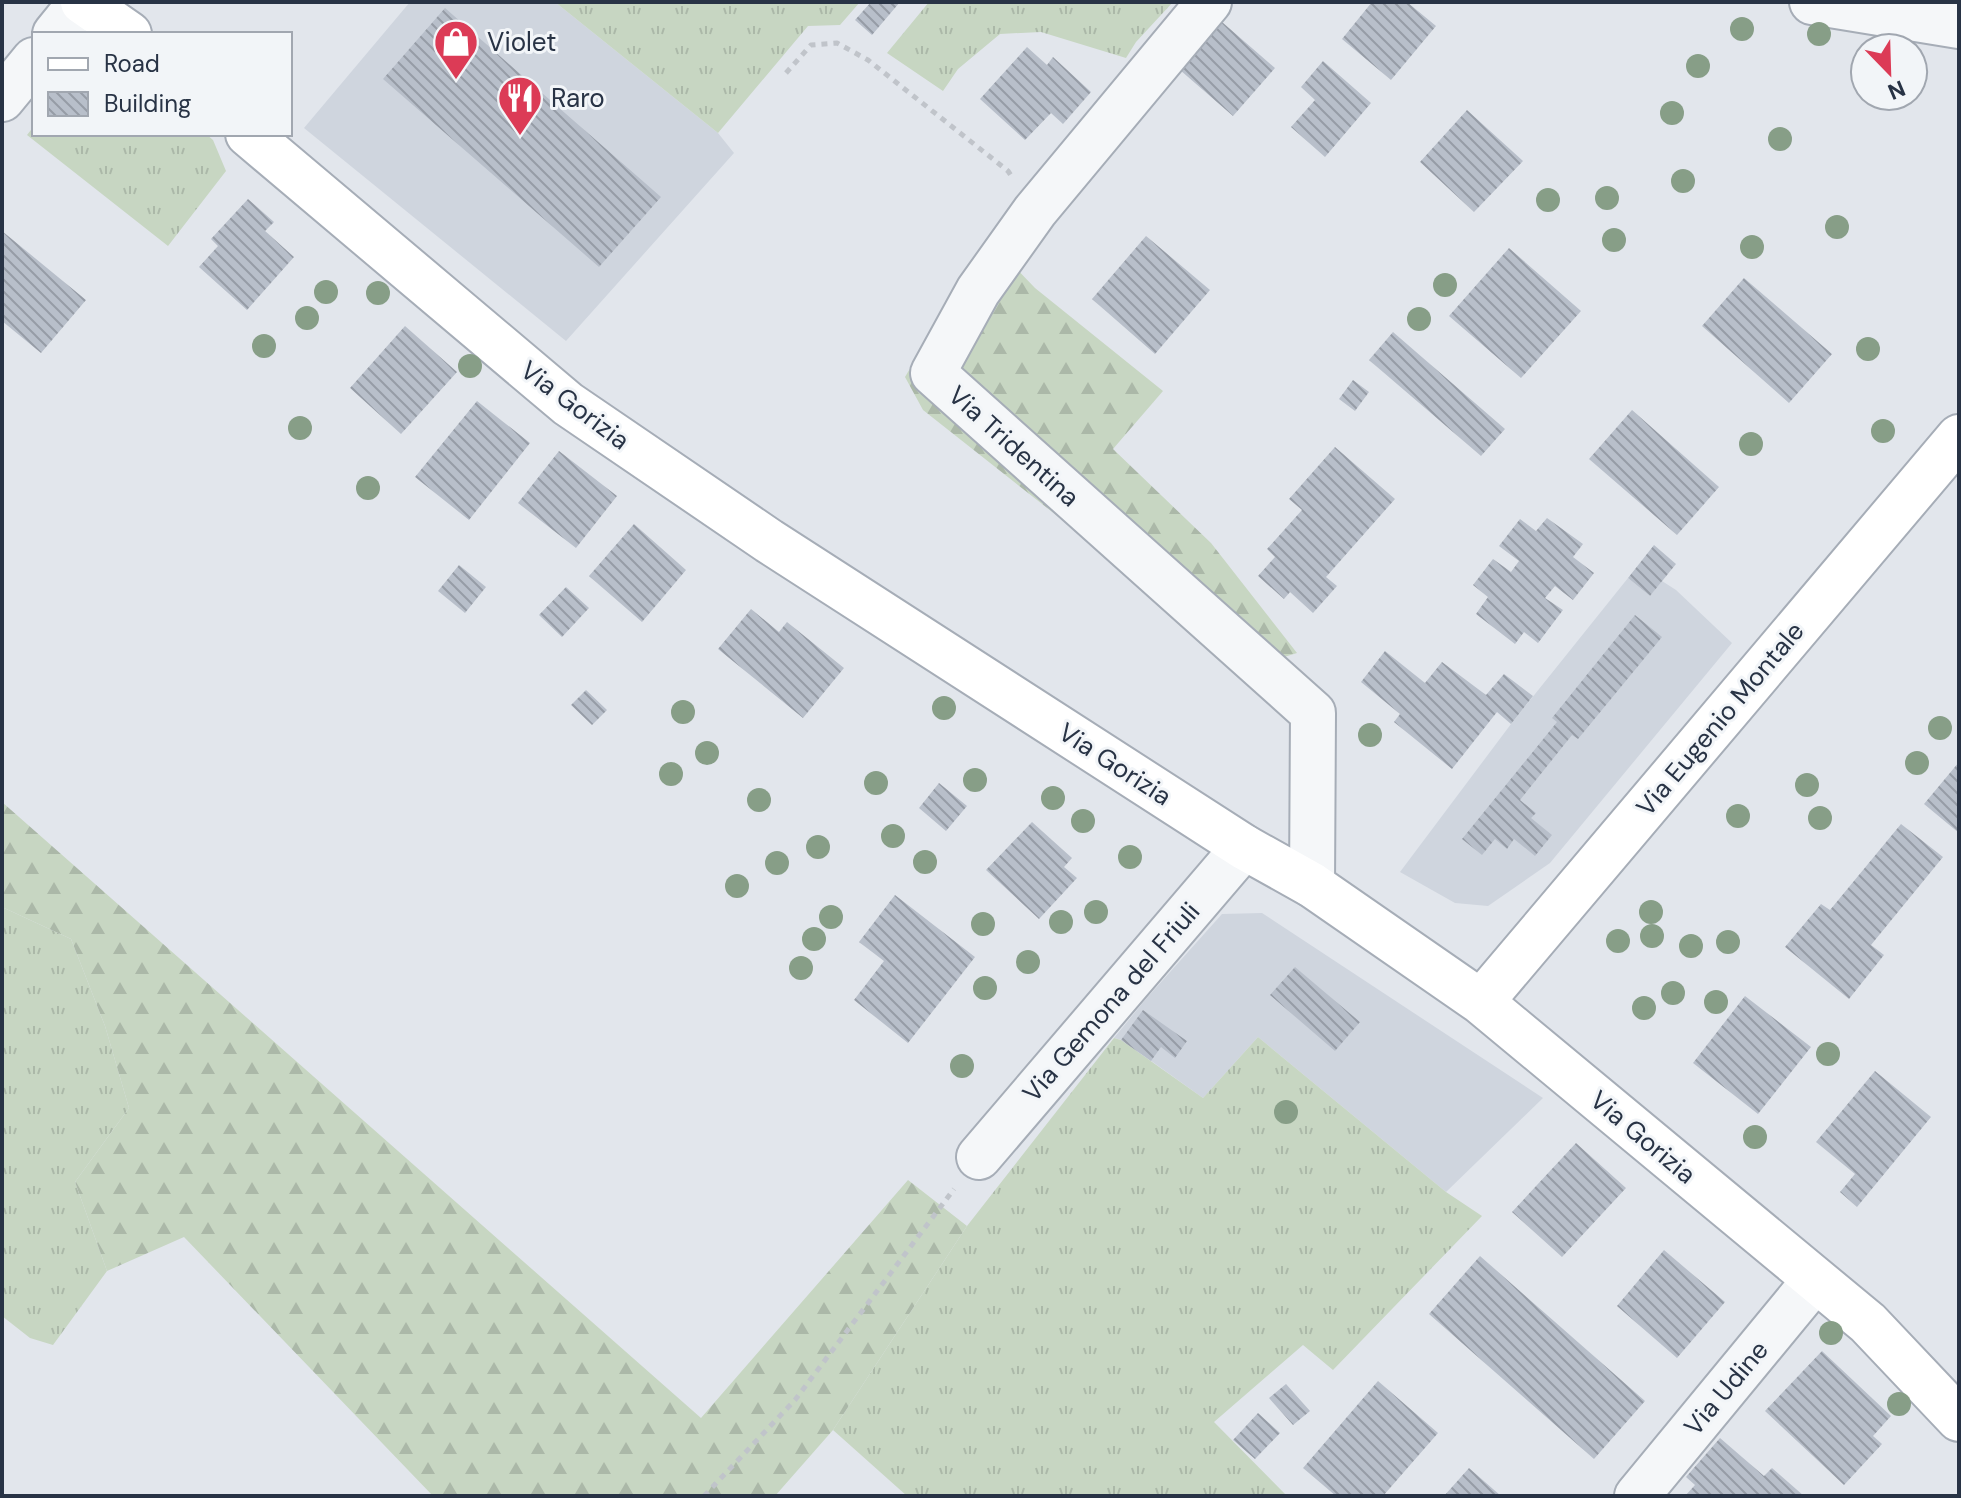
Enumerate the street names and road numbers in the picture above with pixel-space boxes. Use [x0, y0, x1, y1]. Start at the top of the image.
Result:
street label: Via Gorizia [514, 353, 636, 457]
street label: Via Tridentina [941, 378, 1087, 514]
street label: Via Eugenio Montale [1629, 615, 1811, 823]
street label: Via Gorizia [1052, 715, 1178, 813]
street label: Via Gemona del Friuli [1015, 895, 1207, 1109]
street label: Via Gorizia [1583, 1083, 1703, 1191]
street label: Via Udine [1676, 1333, 1776, 1443]

